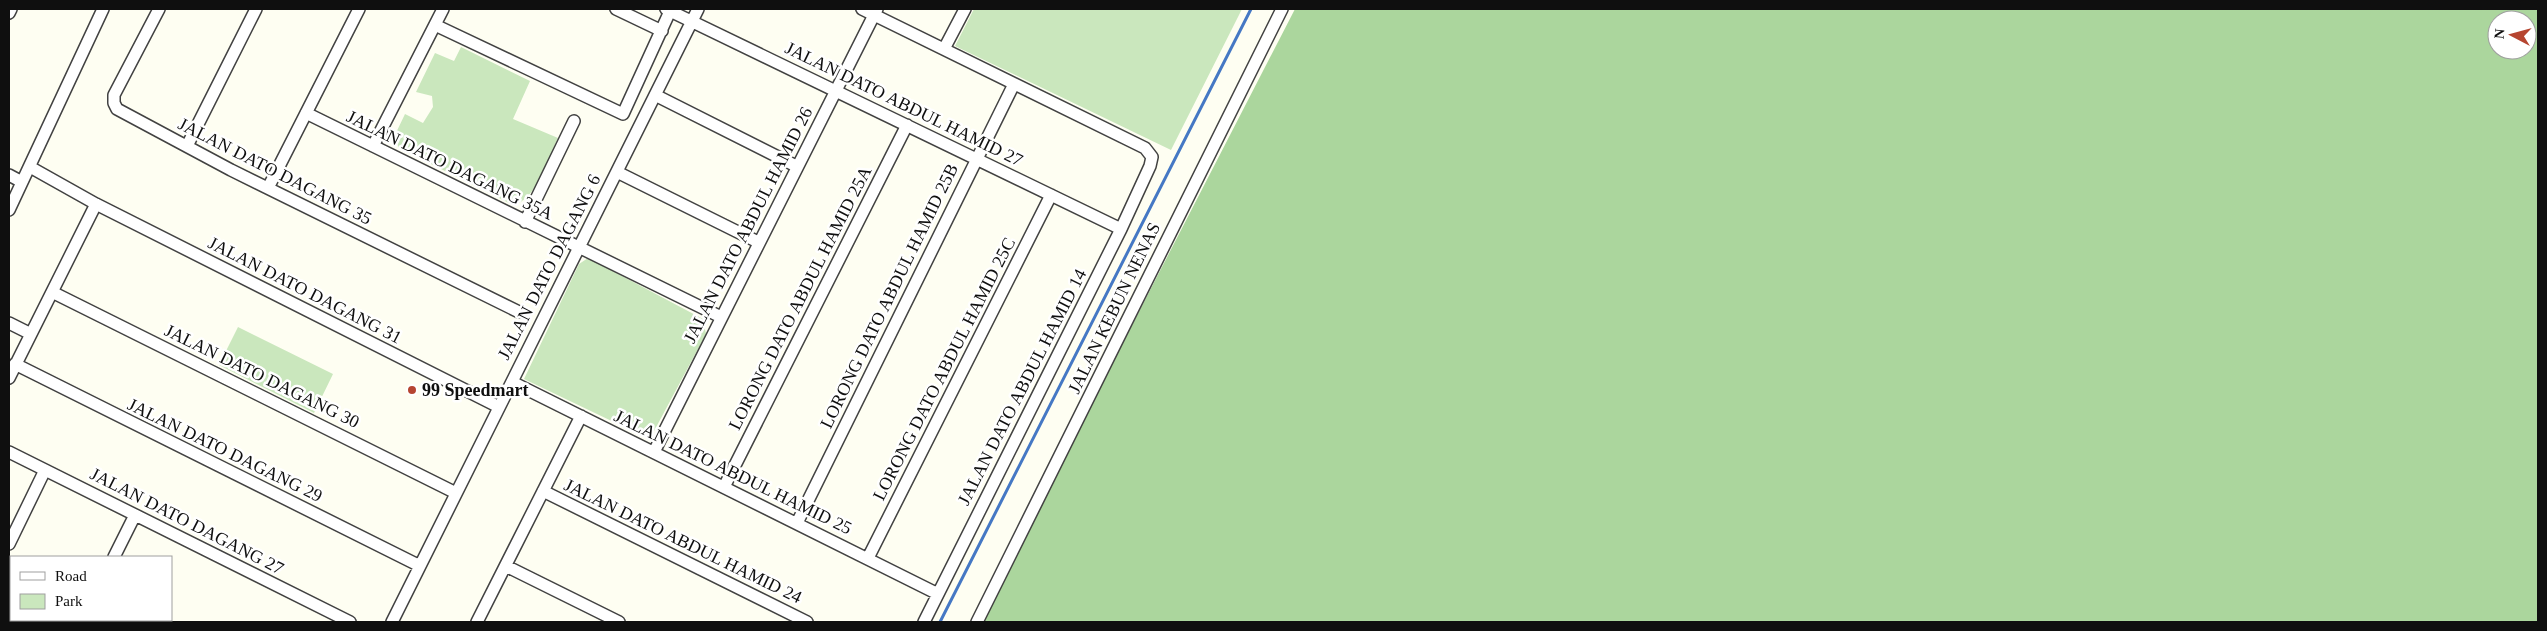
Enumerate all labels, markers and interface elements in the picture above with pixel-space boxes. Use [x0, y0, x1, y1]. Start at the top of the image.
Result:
north arrow [2487, 10, 2537, 60]
text: N [2492, 28, 2508, 40]
street label: JALAN DATO ABDUL HAMID 27 [782, 38, 1026, 170]
street label: JALAN DATO ABDUL HAMID 26 [680, 104, 816, 346]
street label: JALAN DATO DAGANG 35A [344, 106, 556, 224]
street label: JALAN DATO DAGANG 35 [175, 113, 375, 229]
street label: LORONG DATO ABDUL HAMID 25B [816, 160, 962, 432]
street label: LORONG DATO ABDUL HAMID 25A [725, 163, 875, 433]
street label: JALAN DATO DAGANG 6 [494, 171, 604, 363]
street label: JALAN KEBUN NENAS [1064, 219, 1164, 397]
street label: JALAN DATO DAGANG 31 [205, 232, 405, 348]
street label: LORONG DATO ABDUL HAMID 25C [869, 234, 1019, 504]
street label: JALAN DATO ABDUL HAMID 14 [954, 266, 1090, 508]
street label: JALAN DATO DAGANG 30 [161, 320, 363, 432]
place label: 99 Speedmart [422, 380, 529, 400]
marker: 99 Speedmart [406, 384, 418, 396]
street label: JALAN DATO DAGANG 29 [124, 394, 326, 506]
street label: JALAN DATO ABDUL HAMID 25 [611, 406, 855, 538]
street label: JALAN DATO DAGANG 27 [87, 463, 287, 579]
street label: JALAN DATO ABDUL HAMID 24 [561, 475, 805, 607]
legend [10, 556, 172, 621]
text: Road [55, 568, 87, 584]
text: Park [55, 593, 83, 609]

